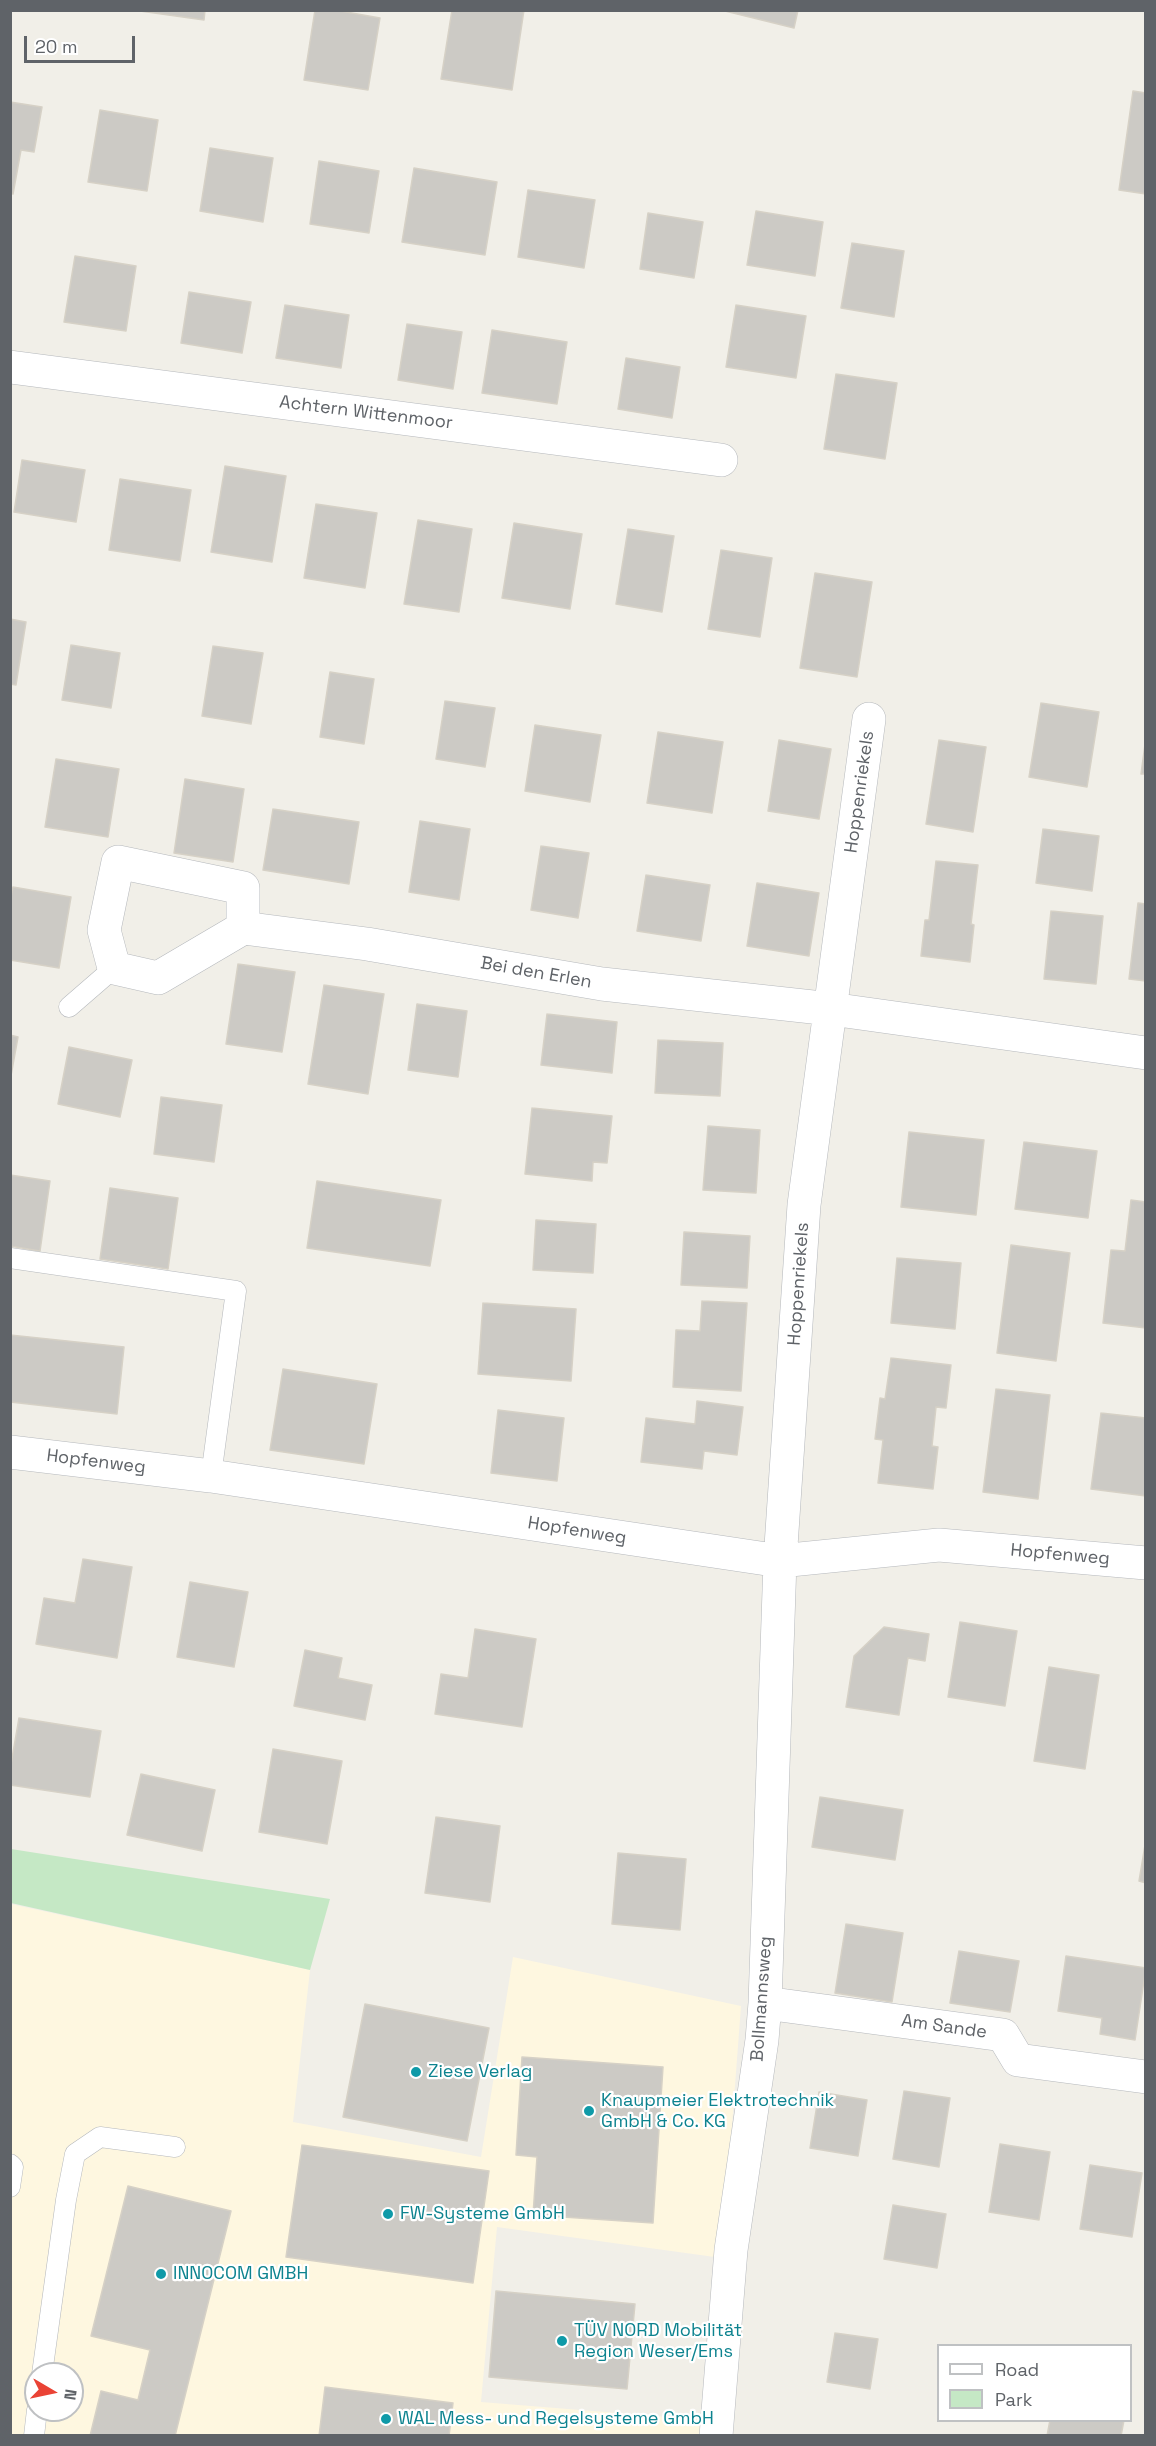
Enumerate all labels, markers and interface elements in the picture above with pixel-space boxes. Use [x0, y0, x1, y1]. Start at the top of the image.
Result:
scale bar [27, 24, 138, 62]
text: 20 m [35, 35, 78, 58]
street label: Achtern Wittenmoor [278, 392, 454, 434]
street label: Hoppenriekels [841, 729, 879, 855]
street label: Bei den Erlen [479, 953, 593, 993]
street label: Hoppenriekels [784, 1222, 814, 1346]
street label: Hopfenweg [45, 1445, 147, 1479]
street label: Hopfenweg [526, 1513, 628, 1549]
street label: Hopfenweg [1009, 1540, 1111, 1570]
street label: Bollmannsweg [747, 1936, 777, 2062]
street label: Am Sande [900, 2010, 988, 2044]
place label: Ziese Verlag [428, 2061, 532, 2083]
marker: Ziese Verlag [409, 2065, 423, 2079]
place label: Knaupmeier Elektrotechnik GmbH & Co. KG [601, 2090, 834, 2132]
marker: Knaupmeier Elektrotechnik GmbH & Co. KG [582, 2104, 596, 2118]
place label: FW-Systeme GmbH [400, 2203, 565, 2225]
marker: FW-Systeme GmbH [381, 2207, 395, 2221]
place label: INNOCOM GMBH [173, 2263, 308, 2285]
marker: INNOCOM GMBH [154, 2267, 168, 2281]
place label: TÜV NORD Mobilität Region Weser/Ems [574, 2320, 742, 2362]
marker: TÜV NORD Mobilität Region Weser/Ems [555, 2334, 569, 2348]
legend [937, 2344, 1132, 2422]
text: Road [995, 2358, 1039, 2381]
north arrow [24, 2362, 84, 2422]
text: N [59, 2388, 82, 2402]
text: Park [995, 2388, 1032, 2411]
place label: WAL Mess- und Regelsysteme GmbH [398, 2408, 714, 2430]
marker: WAL Mess- und Regelsysteme GmbH [379, 2412, 393, 2426]

